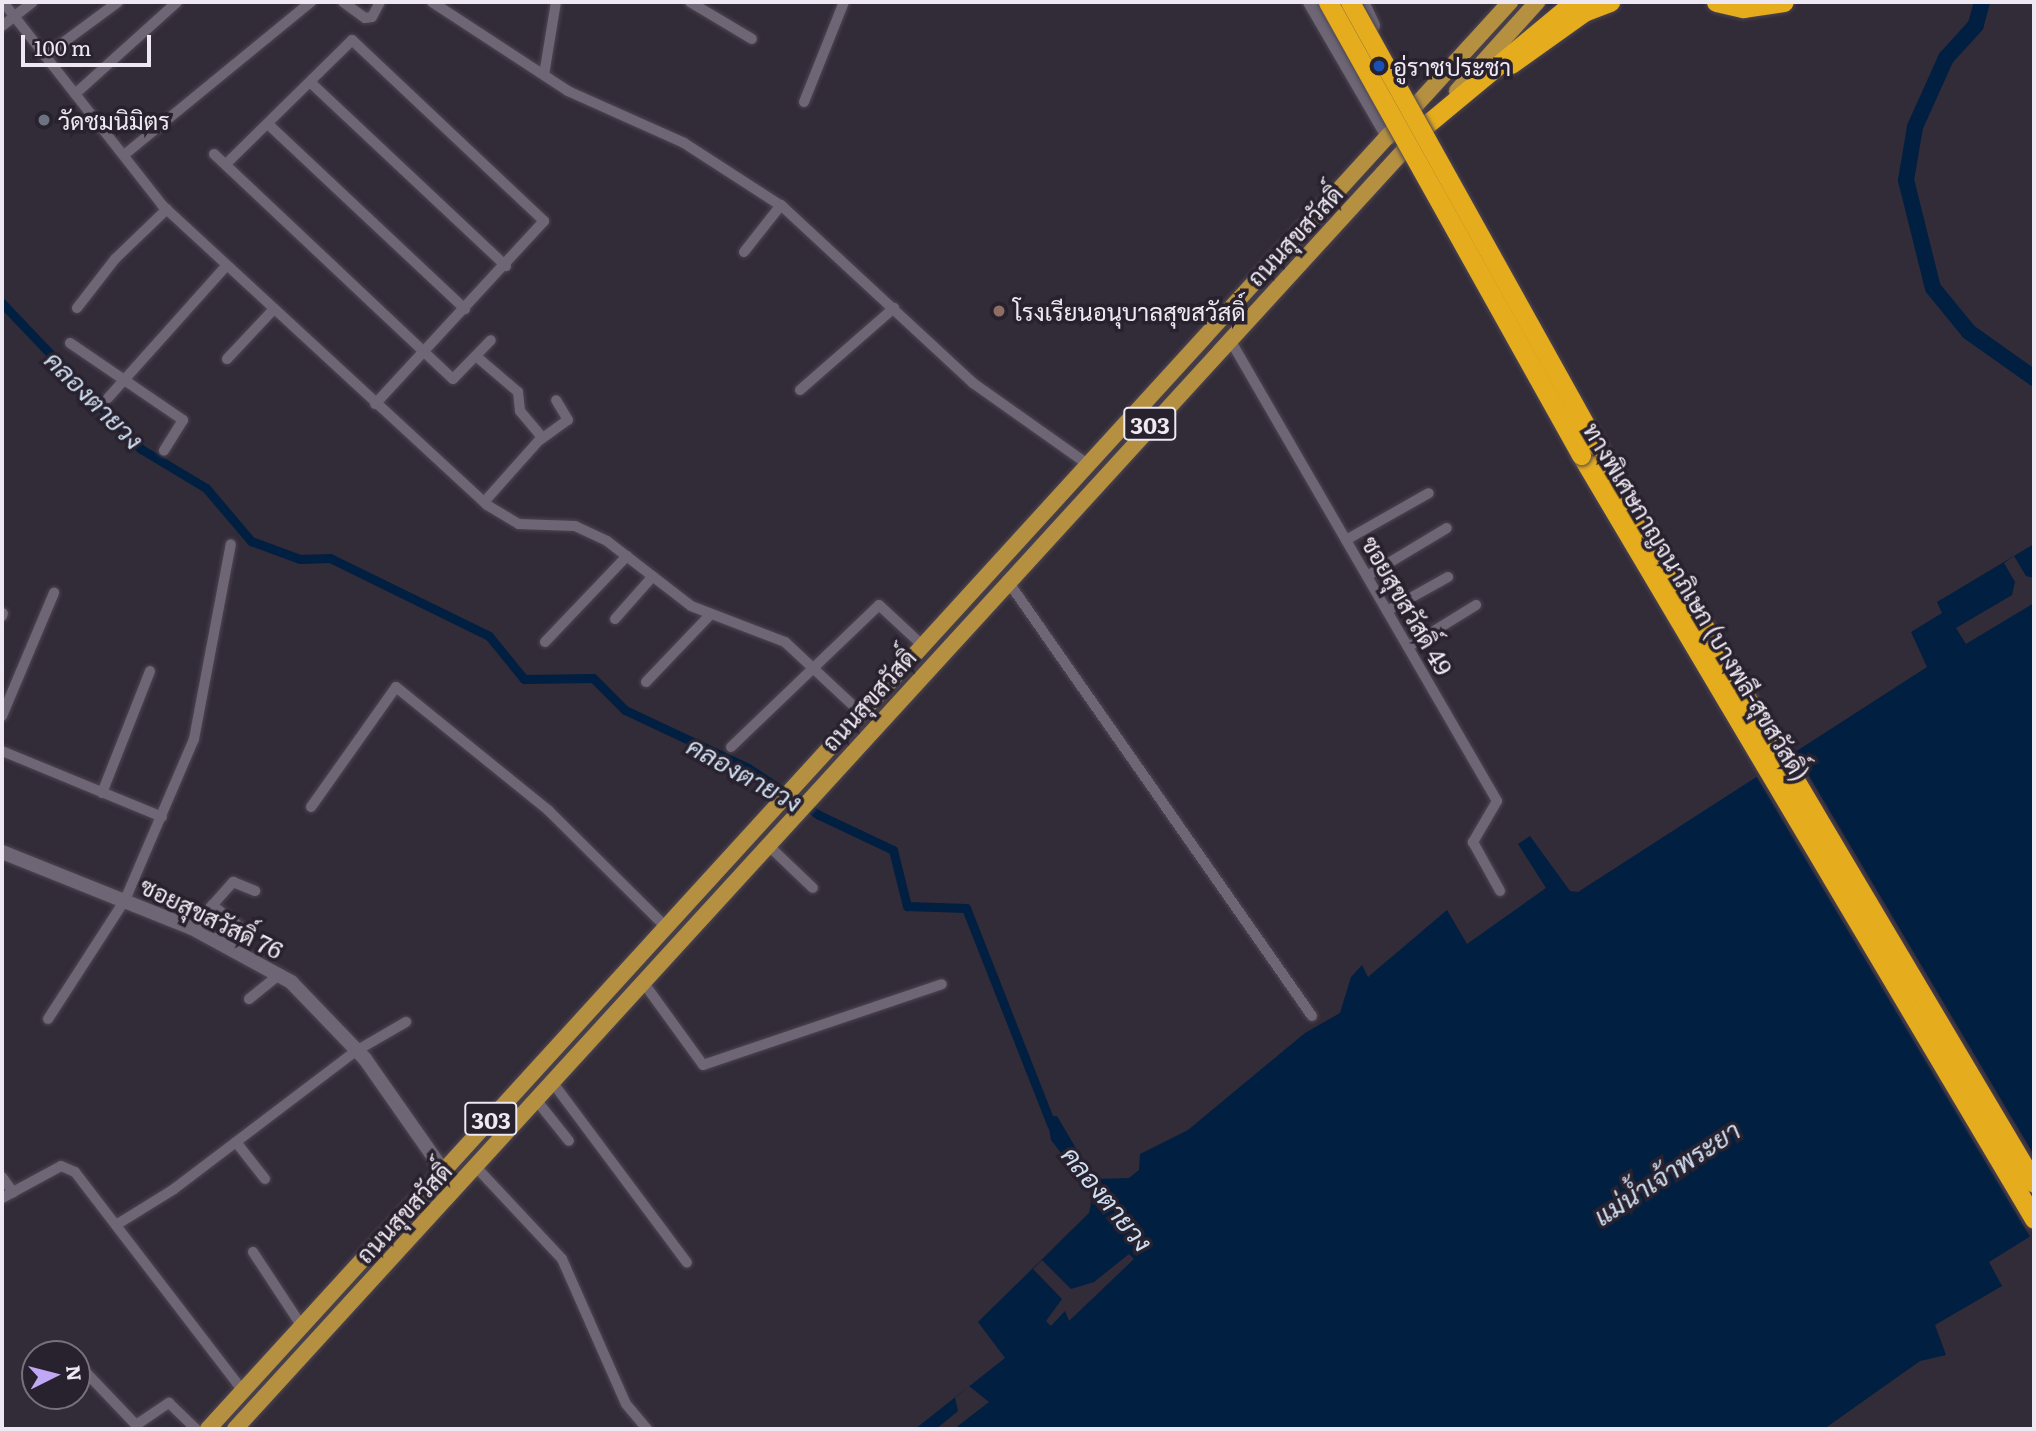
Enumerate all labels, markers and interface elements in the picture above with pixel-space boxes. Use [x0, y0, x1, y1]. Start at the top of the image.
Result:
scale bar [24, 21, 154, 65]
text: 100 m [34, 31, 91, 62]
place label: อู่ราชประชา [1393, 52, 1511, 80]
marker: อู่ราชประชา [1371, 58, 1387, 74]
place label: วัดชมนิมิตร [58, 106, 170, 134]
marker: วัดชมนิมิตร [36, 112, 52, 128]
street label: ถนนสุขสวัสดิ์ [1240, 179, 1348, 291]
place label: โรงเรียนอนุบาลสุขสวัสดิ์ [1013, 297, 1246, 325]
marker: โรงเรียนอนุบาลสุขสวัสดิ์ [991, 303, 1007, 319]
water label: คลองตายวง [39, 343, 151, 455]
road number: 303 [1122, 404, 1178, 444]
street label: ทางพิเศษกาญจนาภิเษก (บางพลี-สุขสวัสดิ์) [1578, 417, 1816, 785]
street label: ซอยสุขสวัสดิ์ 49 [1357, 530, 1459, 680]
street label: ถนนสุขสวัสดิ์ [815, 642, 921, 756]
water label: คลองตายวง [682, 729, 808, 817]
street label: ซอยสุขสวัสดิ์ 76 [136, 870, 288, 964]
road number: 303 [463, 1100, 519, 1138]
water label: แม่น้ำเจ้าพระยา [1587, 1113, 1745, 1231]
water label: คลองตายวง [1056, 1139, 1160, 1257]
street label: ถนนสุขสวัสดิ์ [349, 1156, 457, 1268]
north arrow [21, 1340, 91, 1410]
text: N [60, 1364, 90, 1382]

